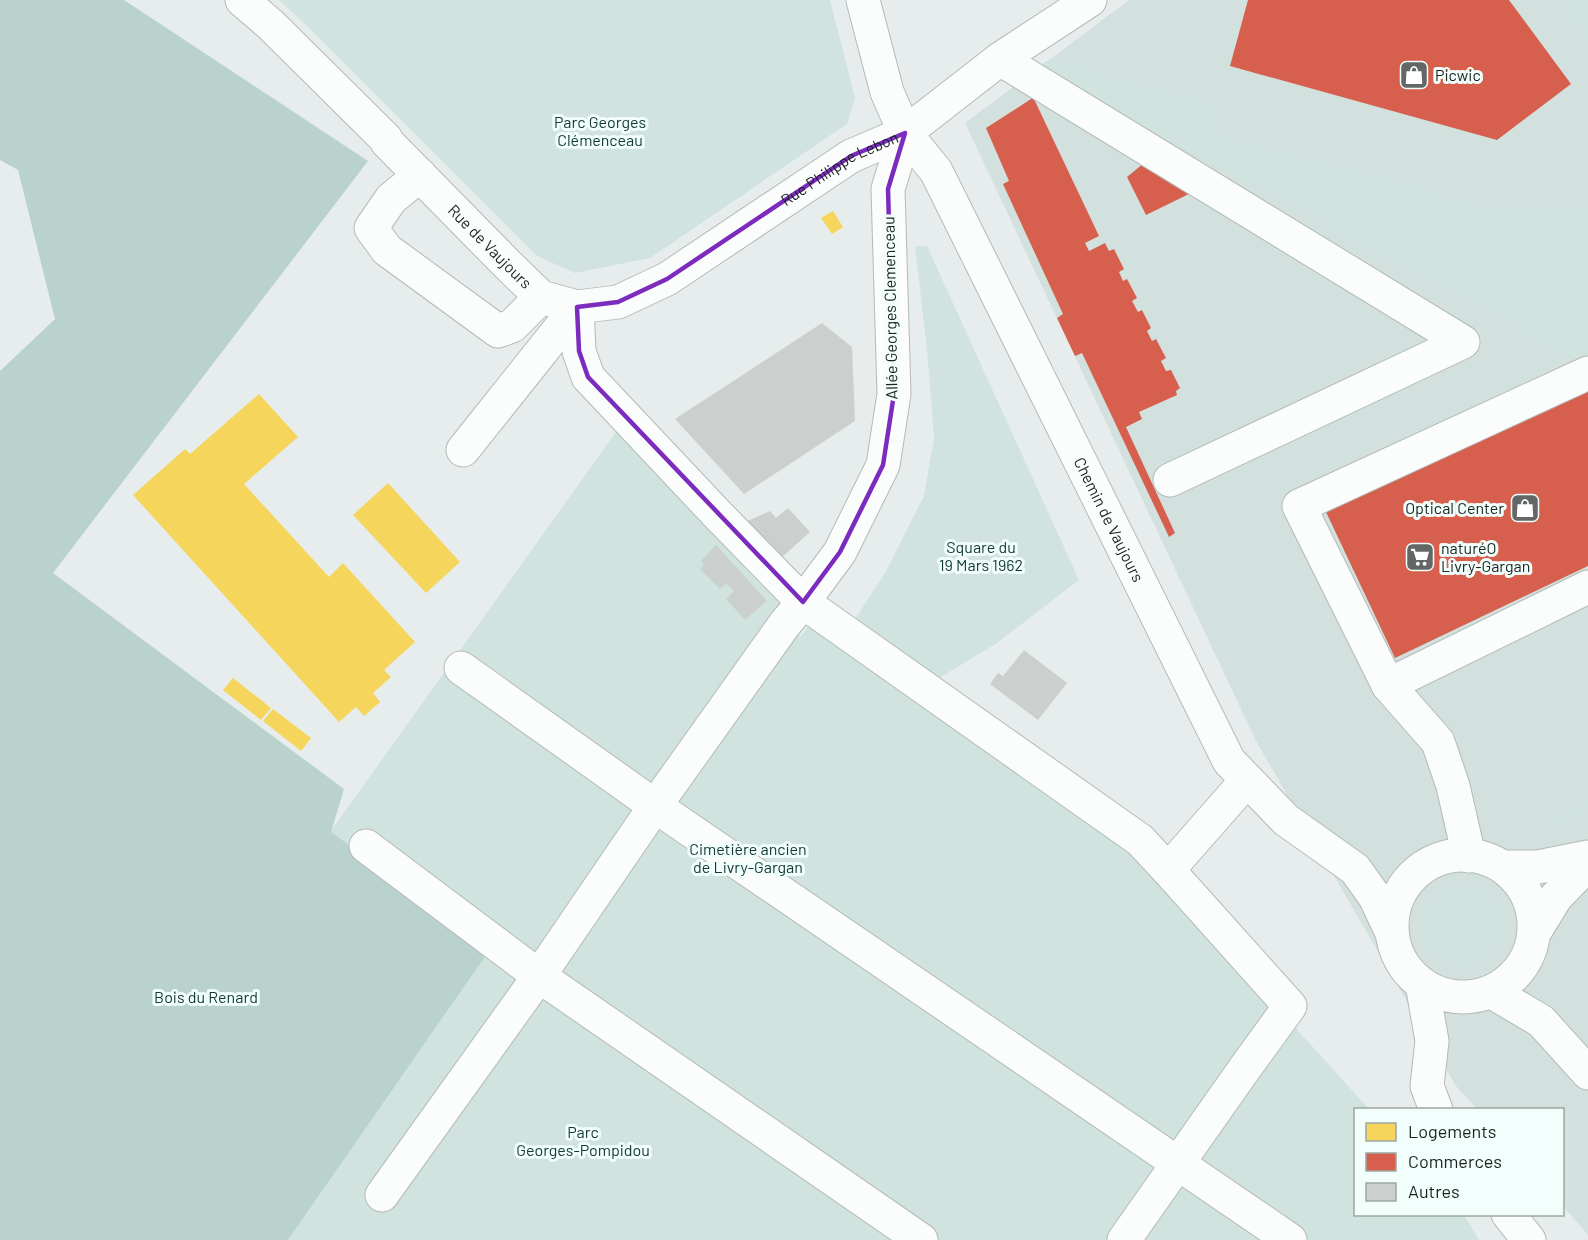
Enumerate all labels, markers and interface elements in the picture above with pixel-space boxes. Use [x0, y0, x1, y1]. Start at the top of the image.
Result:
shop icon: Picwic [1398, 59, 1430, 91]
place label: Picwic [1435, 65, 1481, 84]
park label: Parc Georges Clémenceau [554, 112, 646, 149]
street label: Rue Philippe Lebon [777, 127, 901, 209]
street label: Rue de Vaujours [445, 200, 536, 292]
street label: Allée Georges Clemenceau [878, 216, 901, 400]
street label: Chemin de Vaujours [1071, 454, 1148, 585]
shop icon: Optical Center [1509, 492, 1541, 524]
place label: Optical Center [1405, 498, 1504, 517]
park label: Square du 19 Mars 1962 [939, 537, 1023, 574]
place label: naturéO Livry-Gargan [1441, 538, 1530, 575]
supermarket icon: naturéO Livry-Gargan [1404, 541, 1436, 573]
park label: Cimetière ancien de Livry-Gargan [689, 839, 807, 876]
park label: Bois du Renard [154, 987, 258, 1006]
legend [1354, 1108, 1564, 1216]
text: Logements [1408, 1120, 1497, 1142]
park label: Parc Georges-Pompidou [516, 1122, 650, 1159]
text: Commerces [1408, 1150, 1502, 1172]
text: Autres [1408, 1180, 1460, 1202]

